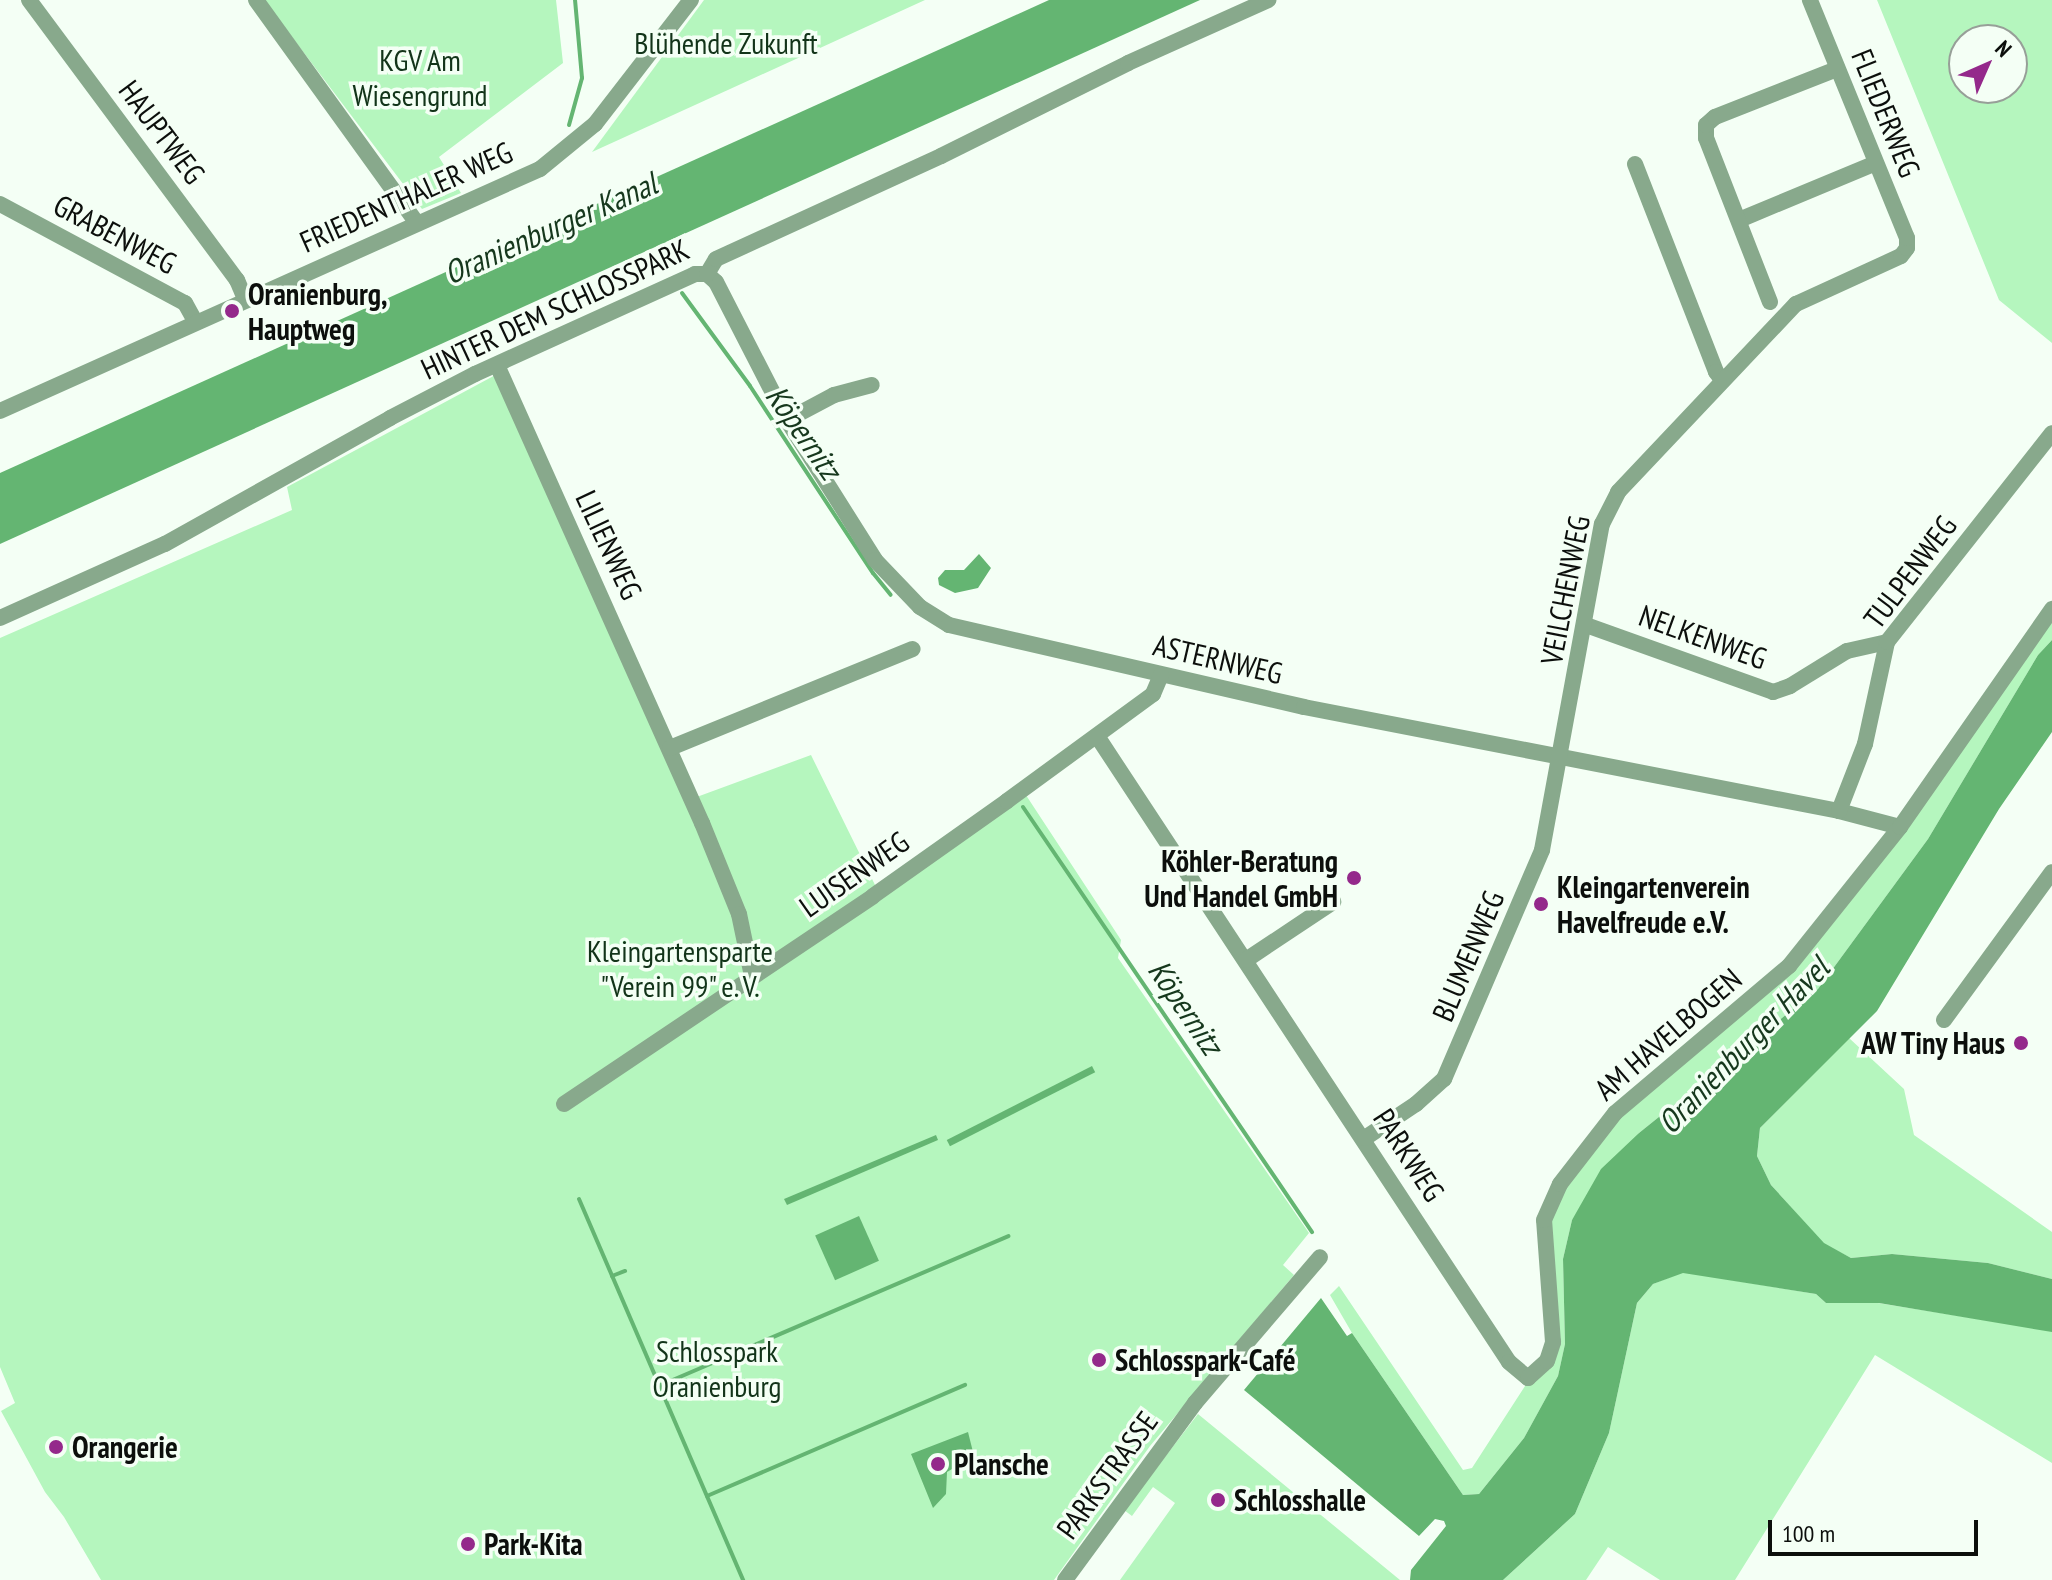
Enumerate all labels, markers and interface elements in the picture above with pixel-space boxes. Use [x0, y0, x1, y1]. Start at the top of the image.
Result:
north arrow [1948, 24, 2028, 104]
park label: Blühende Zukunft [634, 25, 818, 61]
text: N [1989, 34, 2018, 63]
park label: KGV Am Wiesengrund [352, 42, 488, 112]
street label: FLIEDERWEG [1844, 44, 1928, 182]
street label: HAUPTWEG [112, 73, 212, 191]
street label: FRIEDENTHALER WEG [294, 134, 518, 260]
water label: Oranienburger Kanal [438, 164, 662, 292]
street label: GRABENWEG [48, 187, 182, 281]
street label: HINTER DEM SCHLOSSPARK [415, 231, 695, 387]
place label: Oranienburg, Hauptweg [248, 276, 388, 346]
marker: Oranienburg, Hauptweg [223, 302, 241, 320]
water label: Köpernitz [758, 378, 850, 486]
street label: LILIENWEG [568, 485, 650, 605]
street label: TULPENWEG [1856, 509, 1964, 635]
street label: VEILCHENWEG [1533, 512, 1597, 668]
street label: NELKENWEG [1634, 597, 1772, 677]
street label: ASTERNWEG [1150, 627, 1286, 691]
street label: LUISENWEG [793, 823, 915, 925]
place label: Köhler-Beratung Und Handel GmbH [1144, 843, 1338, 914]
marker: Köhler-Beratung Und Handel GmbH [1345, 869, 1363, 887]
place label: Kleingartenverein Havelfreude e.V. [1557, 869, 1750, 940]
street label: BLUMENWEG [1424, 885, 1512, 1027]
marker: Kleingartenverein Havelfreude e.V. [1532, 895, 1550, 913]
park label: Kleingartensparte "Verein 99" e. V. [587, 933, 773, 1004]
water label: Oranienburger Havel [1649, 949, 1837, 1141]
water label: Köpernitz [1141, 953, 1231, 1061]
street label: AM HAVELBOGEN [1587, 961, 1749, 1107]
place label: AW Tiny Haus [1859, 1025, 2005, 1061]
marker: AW Tiny Haus [2012, 1034, 2030, 1052]
street label: PARKWEG [1366, 1102, 1452, 1208]
park label: Schlosspark Oranienburg [652, 1333, 782, 1404]
place label: Schlosspark-Café [1115, 1342, 1296, 1378]
marker: Schlosspark-Café [1090, 1351, 1108, 1369]
street label: PARKSTRASSE [1049, 1405, 1165, 1545]
place label: Orangerie [72, 1429, 178, 1465]
marker: Orangerie [47, 1438, 65, 1456]
place label: Plansche [954, 1446, 1049, 1482]
marker: Plansche [929, 1455, 947, 1473]
place label: Schlosshalle [1234, 1482, 1366, 1518]
marker: Schlosshalle [1209, 1491, 1227, 1509]
scale bar [1772, 1504, 1982, 1554]
text: 100 m [1782, 1518, 1835, 1549]
place label: Park-Kita [484, 1526, 583, 1562]
marker: Park-Kita [459, 1535, 477, 1553]

